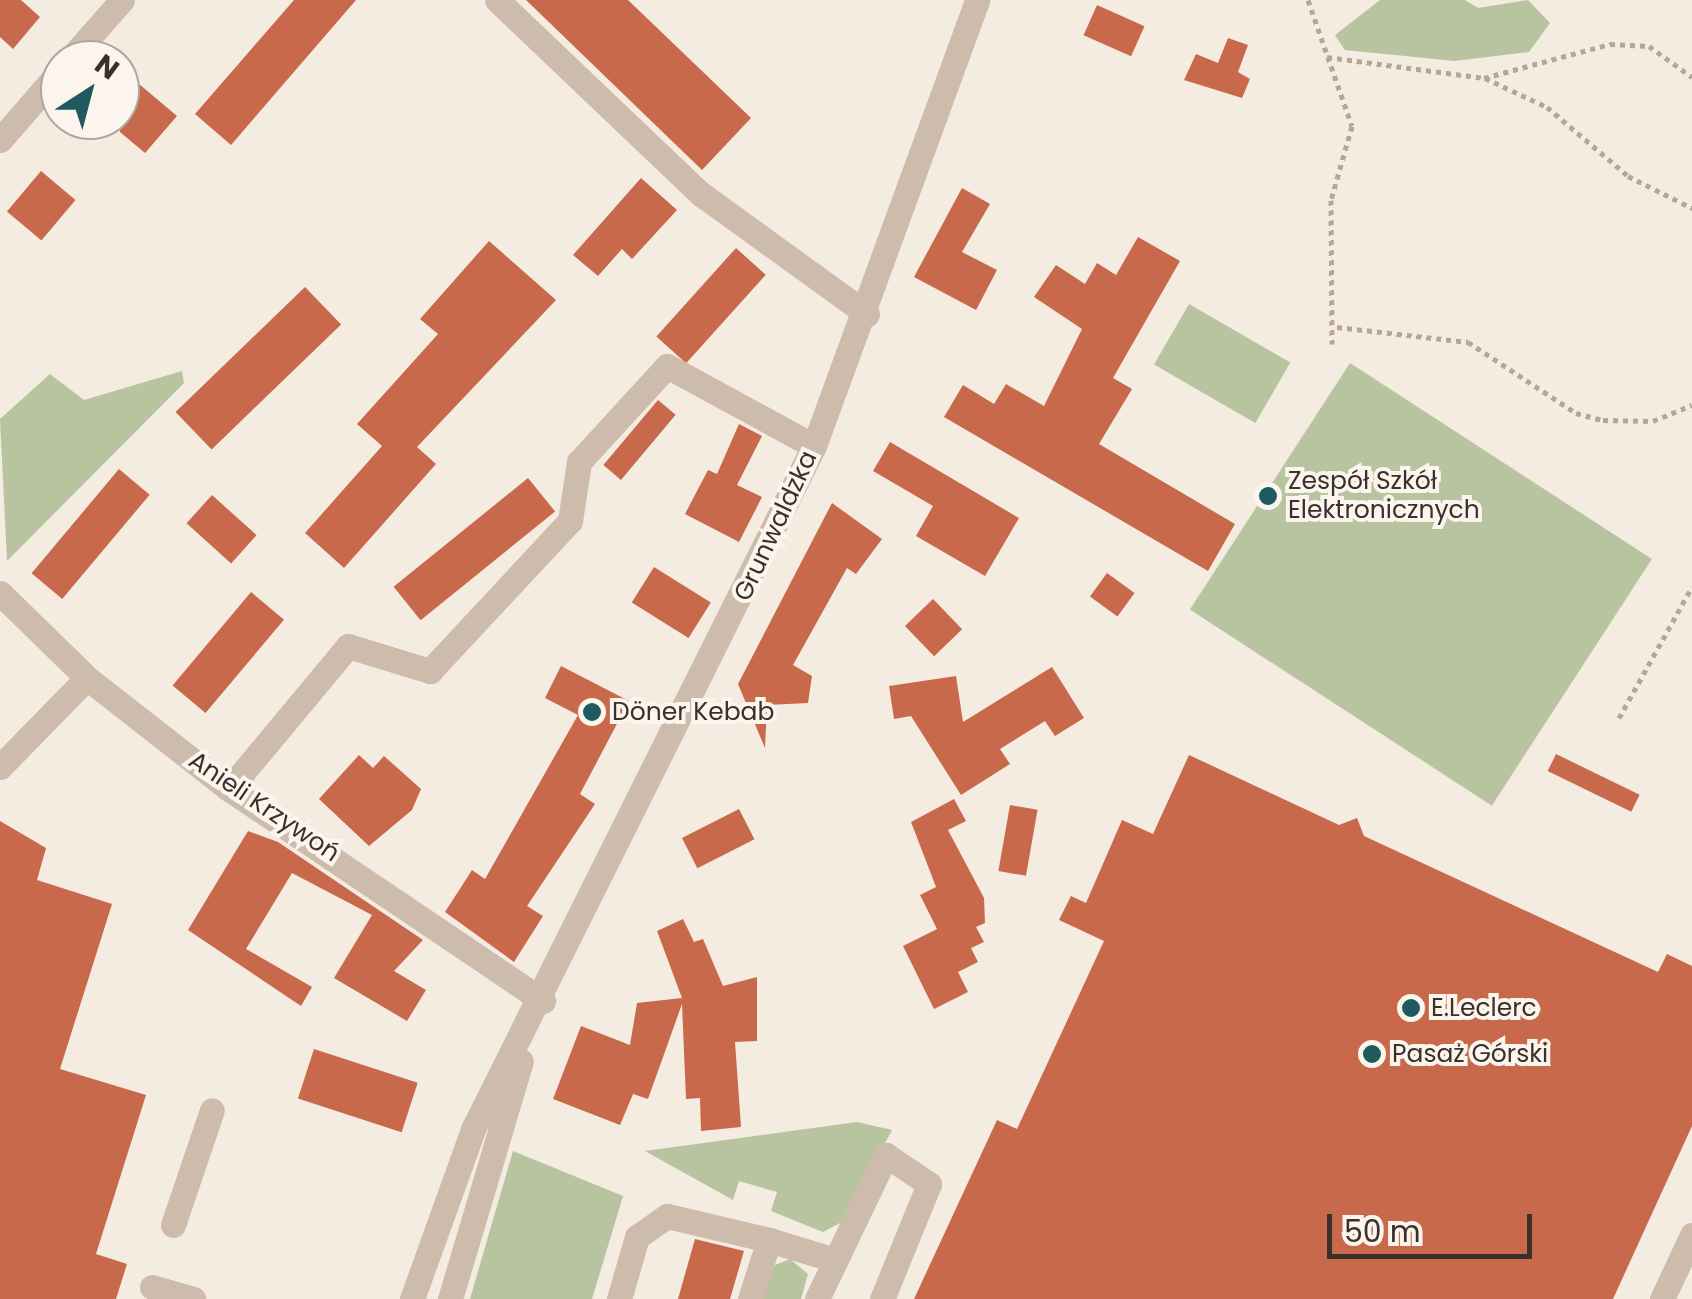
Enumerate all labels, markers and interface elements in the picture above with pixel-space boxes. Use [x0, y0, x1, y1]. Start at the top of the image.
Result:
north arrow [40, 40, 140, 140]
text: N [87, 45, 127, 89]
street label: Grunwaldzka [728, 446, 824, 606]
place label: Zespół Szkół Elektronicznych [1288, 467, 1480, 526]
marker: Zespół Szkół Elektronicznych [1257, 485, 1279, 507]
place label: Döner Kebab [612, 697, 774, 727]
marker: Döner Kebab [581, 701, 603, 723]
street label: Anieli Krzywoń [183, 745, 345, 869]
place label: E.Leclerc [1431, 993, 1537, 1023]
marker: E.Leclerc [1400, 997, 1422, 1019]
place label: Pasaż Górski [1392, 1039, 1548, 1069]
marker: Pasaż Górski [1361, 1043, 1383, 1065]
scale bar [1332, 1194, 1537, 1256]
text: 50 m [1344, 1210, 1421, 1253]

